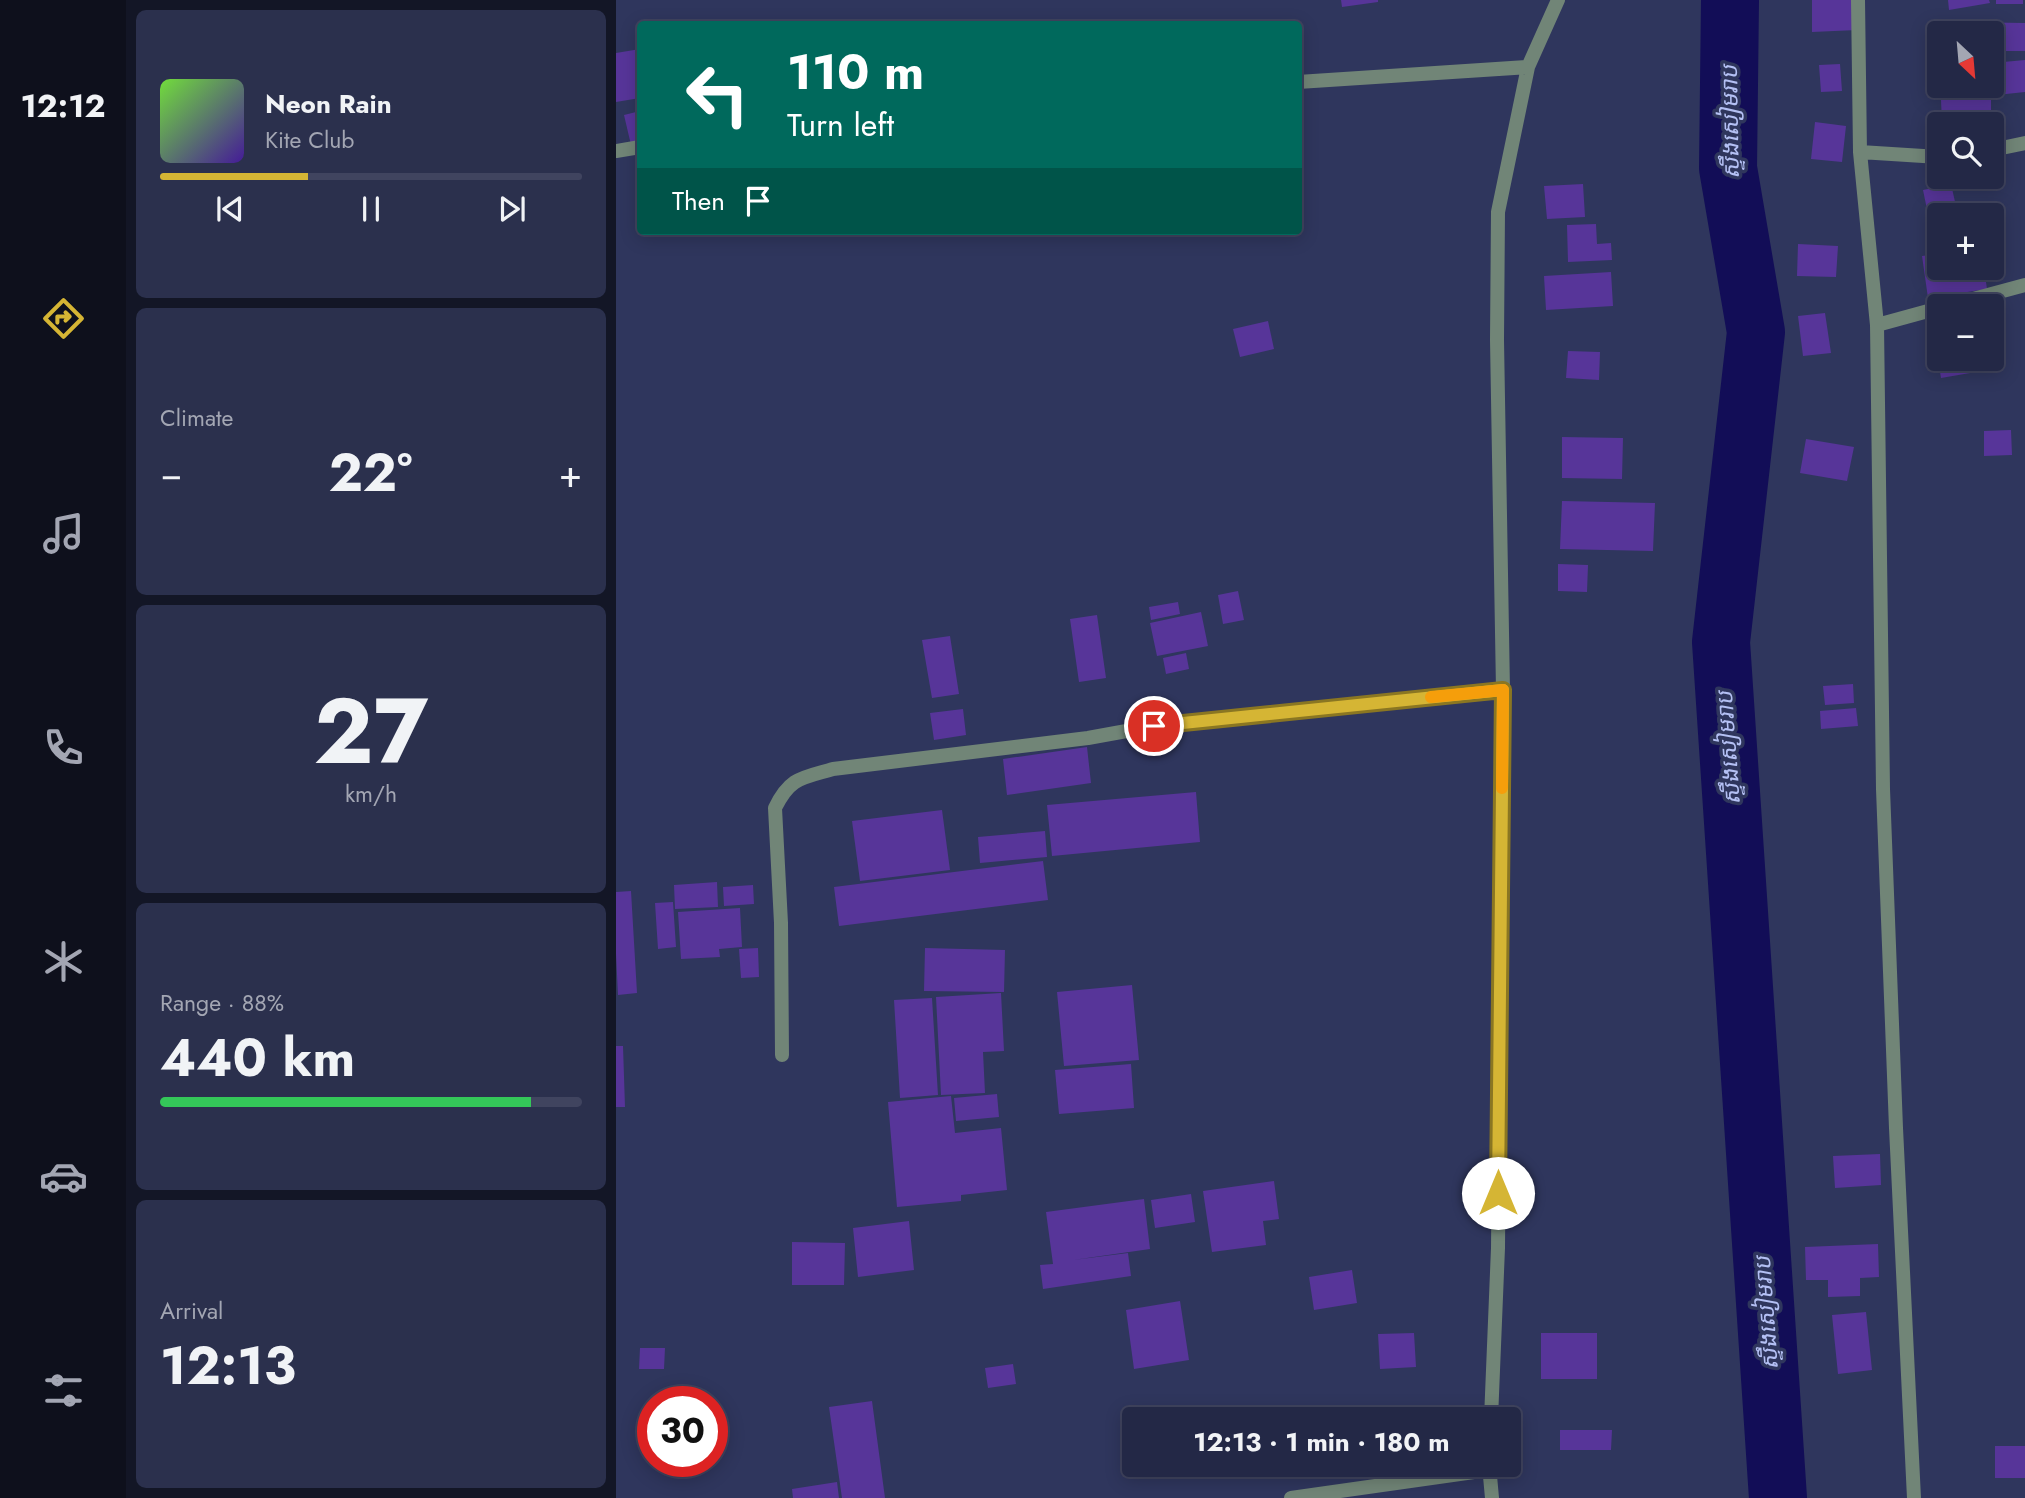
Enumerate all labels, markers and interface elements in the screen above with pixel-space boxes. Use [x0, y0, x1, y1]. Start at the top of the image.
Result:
north arrow [1927, 21, 2004, 98]
map controls [1927, 21, 2004, 371]
text: 110 m [787, 37, 924, 107]
icon: left [672, 49, 763, 140]
water label: ស្ទឹងសៀមរាប [1712, 62, 1748, 179]
text: 12:12 [21, 83, 105, 129]
text: Neon Rain [265, 85, 392, 123]
text: Turn left [787, 102, 894, 148]
button: search [1927, 112, 2004, 189]
text: Kite Club [265, 123, 354, 157]
text: Then [672, 182, 725, 220]
icon: arrive [739, 182, 777, 220]
icon: previous [211, 190, 249, 228]
icon: pause [352, 190, 390, 228]
icon: next [493, 190, 531, 228]
button: + [1927, 203, 2004, 280]
icon: directions [39, 294, 88, 343]
button: − [1927, 294, 2004, 371]
text: Climate [160, 401, 233, 435]
text: 22° [329, 435, 412, 511]
text: − [160, 446, 182, 501]
text: + [559, 446, 582, 501]
icon: music [39, 509, 88, 558]
text: 27 [314, 666, 428, 797]
water label: ស្ទឹងសៀមរាប [1707, 688, 1749, 806]
pin [1124, 696, 1184, 756]
icon: arrive [1135, 707, 1173, 745]
icon: phone [39, 723, 88, 772]
text: km/h [345, 777, 397, 811]
icon: climate [39, 937, 88, 986]
text: Range · 88% [160, 986, 284, 1020]
text: 440 km [160, 1020, 355, 1096]
icon: car [39, 1152, 88, 1201]
position arrow [1461, 1156, 1535, 1230]
water label: ស្ទឹងសៀមរាប [1745, 1253, 1787, 1371]
text: Arrival [160, 1294, 223, 1328]
text: 12:13 [160, 1328, 296, 1404]
icon: filters [39, 1366, 88, 1415]
speed limit sign: 30 [637, 1386, 728, 1477]
text: 12:13 · 1 min · 180 m [1193, 1423, 1450, 1461]

